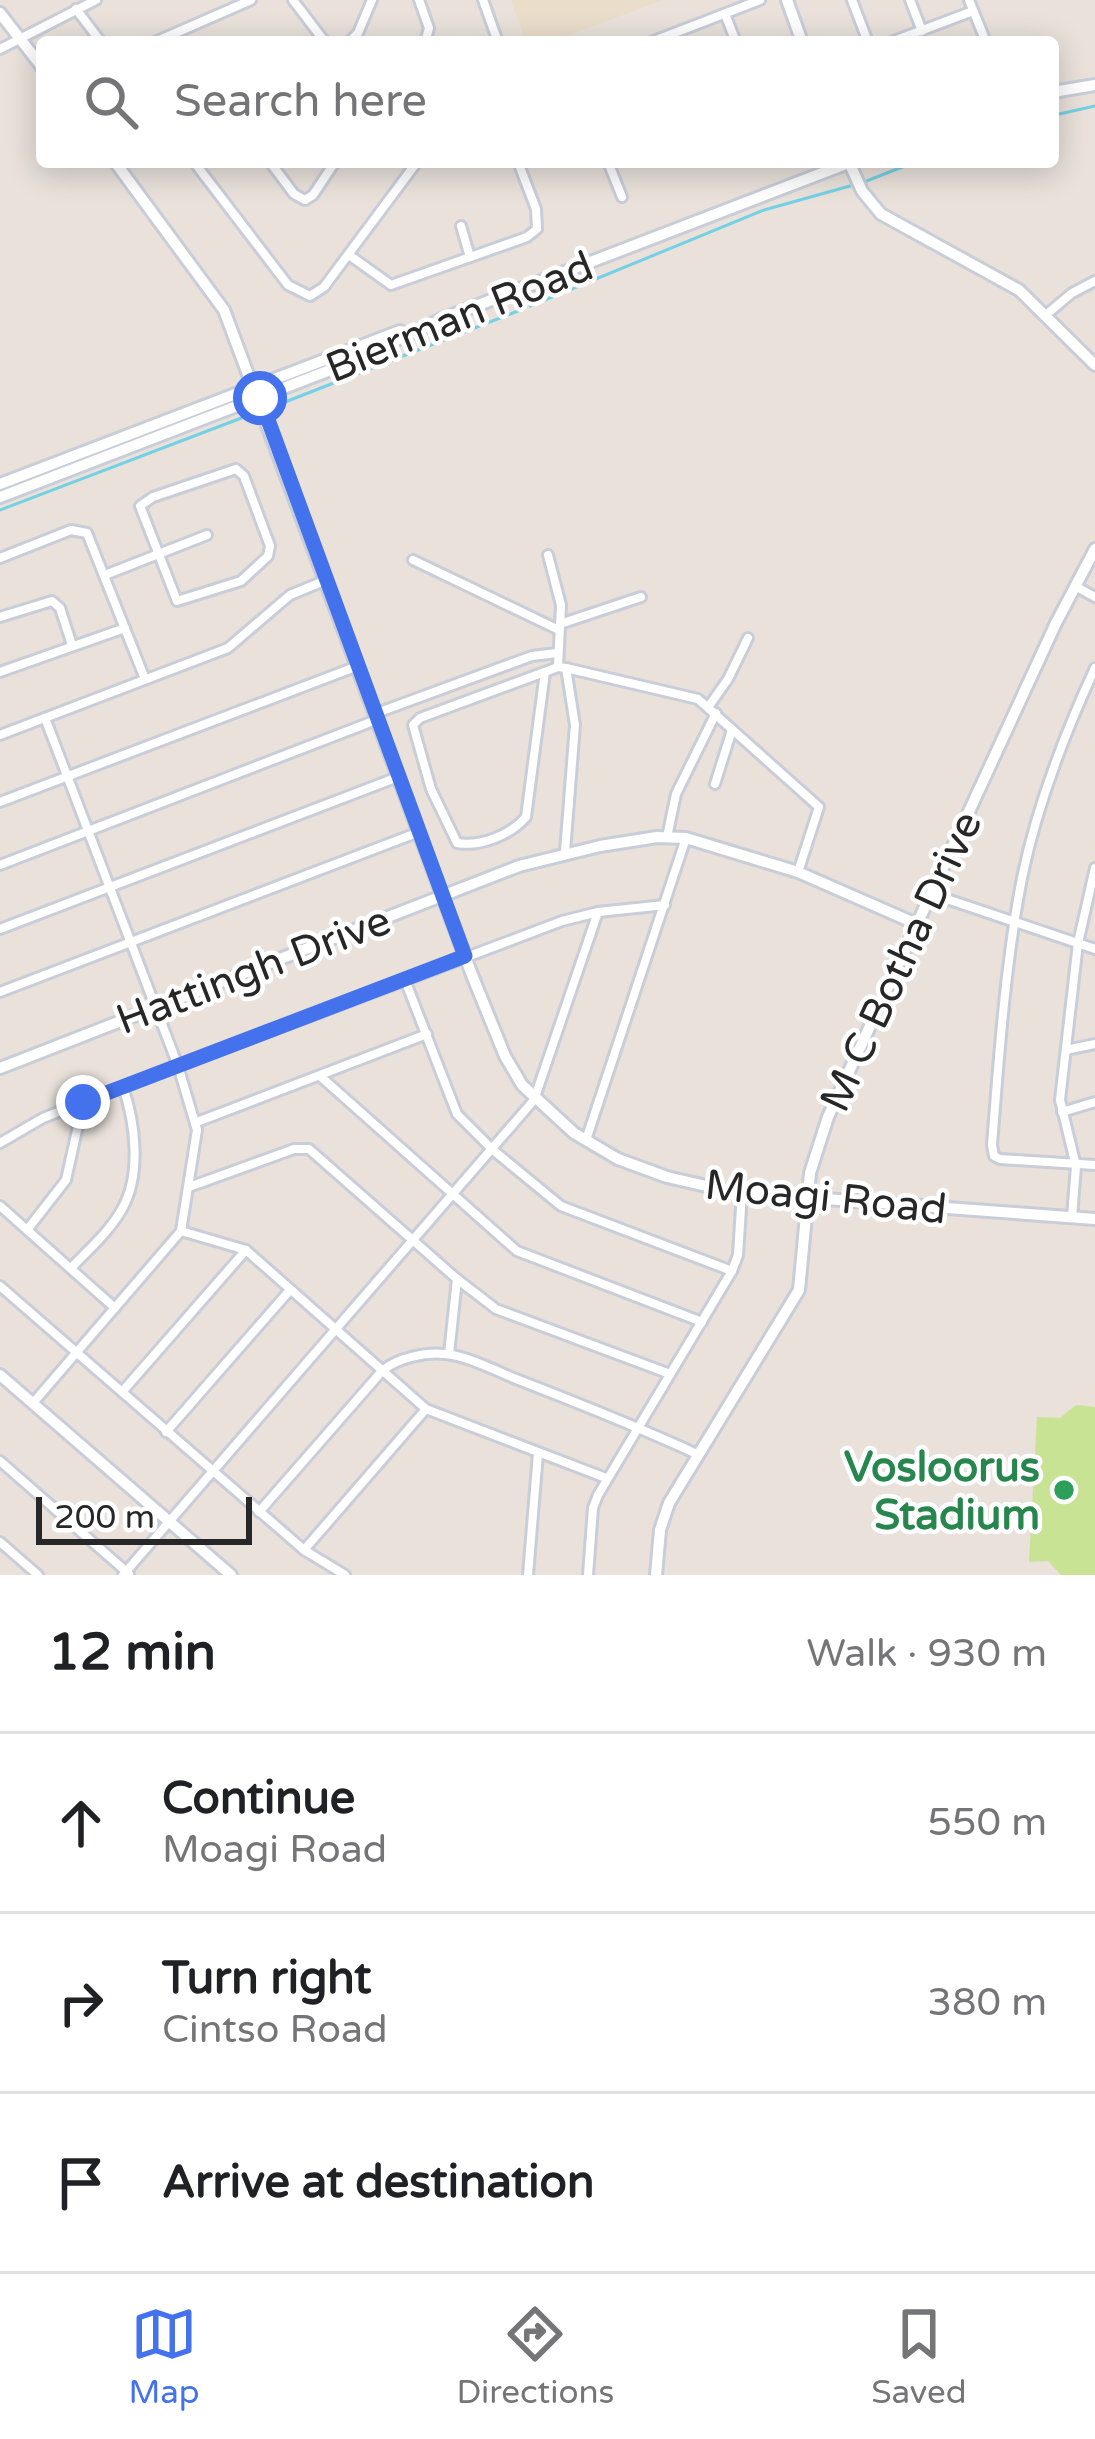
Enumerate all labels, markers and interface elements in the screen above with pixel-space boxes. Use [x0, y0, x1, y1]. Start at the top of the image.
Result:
search box [36, 36, 1059, 168]
icon: search [78, 69, 144, 135]
text: Search here [174, 75, 427, 129]
street label: Bierman Road [319, 241, 600, 394]
route start [233, 371, 287, 425]
street label: M C Botha Drive [809, 803, 993, 1120]
street label: Hattingh Drive [109, 895, 398, 1046]
route end [56, 1075, 110, 1129]
street label: Moagi Road [703, 1159, 949, 1236]
place label: Vosloorus Stadium [844, 1442, 1040, 1541]
marker: Vosloorus Stadium [1051, 1477, 1077, 1503]
scale bar [36, 1491, 252, 1544]
text: 200 m [54, 1498, 155, 1537]
text: 12 min [48, 1622, 216, 1684]
text: Walk · 930 m [806, 1630, 1047, 1677]
text: Continue [162, 1772, 355, 1826]
icon: ahead [48, 1790, 114, 1856]
text: 550 m [928, 1799, 1047, 1846]
text: Moagi Road [162, 1826, 387, 1873]
text: Turn right [162, 1952, 371, 2006]
icon: right [48, 1970, 114, 2036]
text: 380 m [928, 1979, 1047, 2026]
text: Cintso Road [162, 2006, 388, 2053]
icon: arrive [48, 2150, 114, 2216]
text: Arrive at destination [162, 2156, 594, 2210]
tab: Map [128, 2301, 200, 2412]
tab: Directions [456, 2301, 614, 2412]
tab: Saved [871, 2301, 967, 2412]

